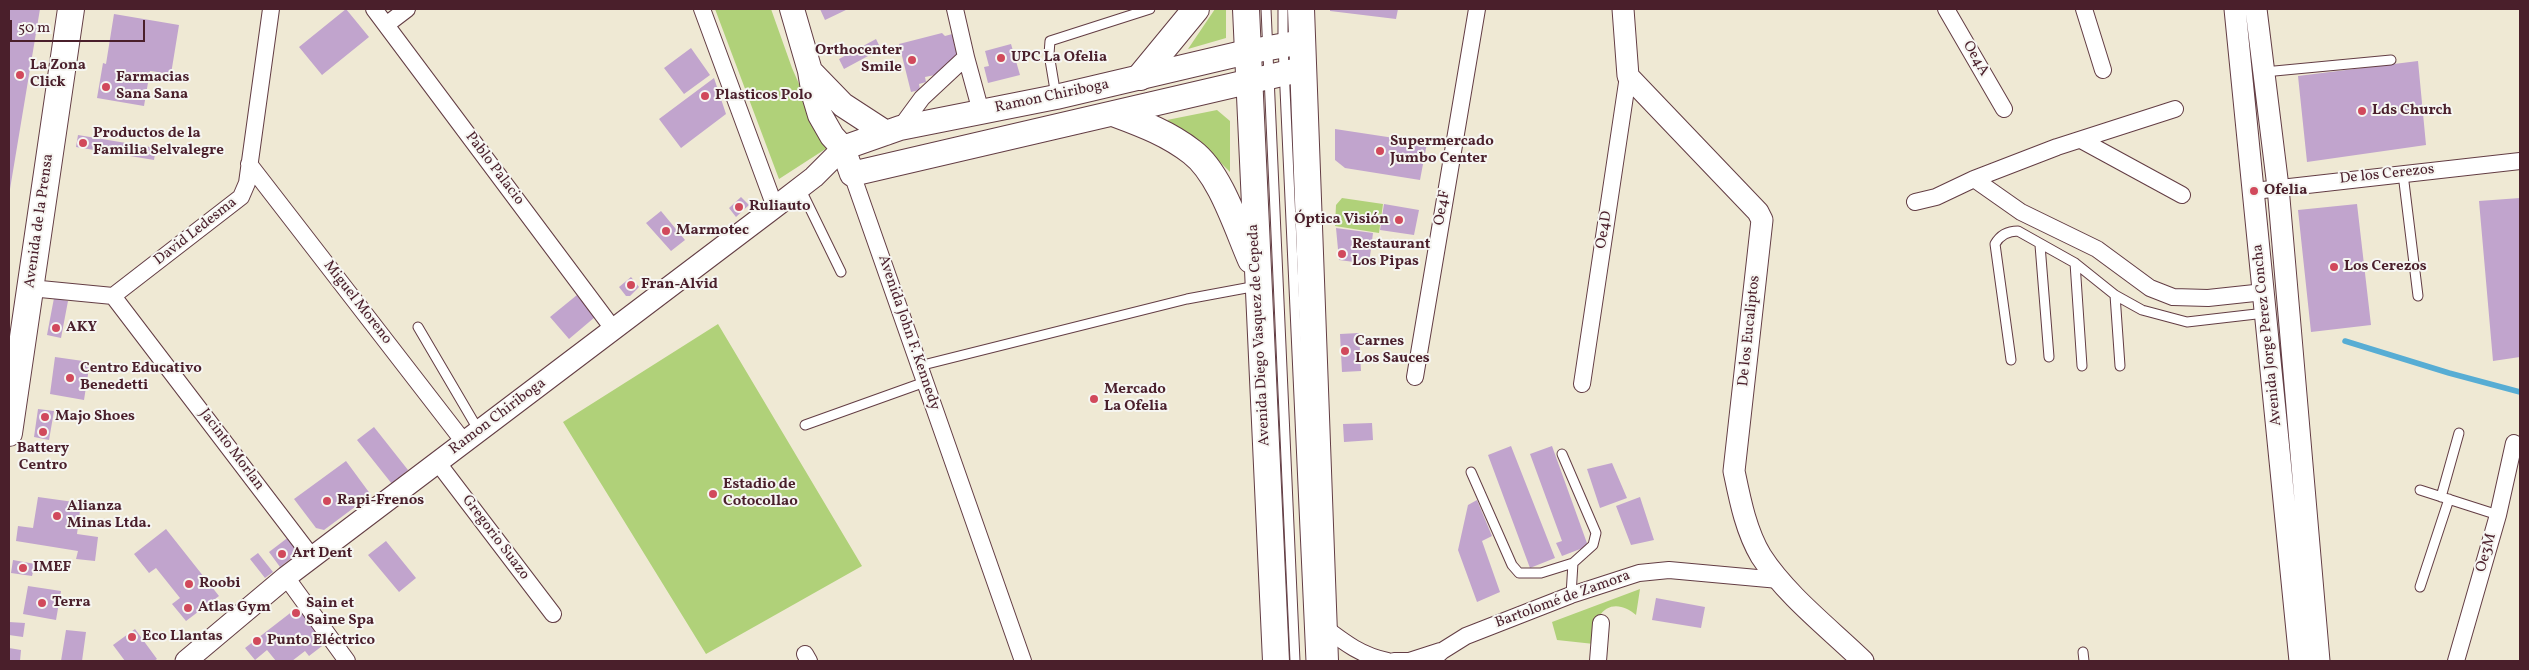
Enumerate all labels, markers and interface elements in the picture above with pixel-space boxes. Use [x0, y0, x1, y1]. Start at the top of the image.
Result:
scale bar [12, 10, 148, 42]
text: 50 m [18, 18, 50, 39]
street label: Oe4A [1958, 38, 1992, 80]
place label: Orthocenter Smile [815, 42, 902, 77]
place label: UPC La Ofelia [1011, 49, 1107, 67]
marker: UPC La Ofelia [995, 52, 1007, 64]
marker: Orthocenter Smile [906, 54, 918, 66]
place label: La Zona Click [30, 57, 86, 92]
marker: La Zona Click [14, 69, 26, 81]
place label: Farmacias Sana Sana [116, 69, 189, 104]
street label: Ramon Chiriboga [993, 76, 1111, 118]
marker: Farmacias Sana Sana [100, 81, 112, 93]
place label: Plasticos Polo [715, 87, 812, 105]
marker: Plasticos Polo [699, 90, 711, 102]
place label: Lds Church [2372, 102, 2452, 120]
marker: Lds Church [2356, 105, 2368, 117]
place label: Productos de la Familia Selvalegre [93, 125, 224, 160]
street label: Pablo Palacio [461, 129, 527, 209]
place label: Supermercado Jumbo Center [1390, 133, 1494, 168]
marker: Productos de la Familia Selvalegre [77, 137, 89, 149]
marker: Supermercado Jumbo Center [1374, 145, 1386, 157]
street label: Avenida de la Prensa [22, 153, 58, 289]
street label: De los Cerezos [2339, 161, 2435, 189]
place label: Ofelia [2264, 182, 2307, 200]
marker: Ofelia [2248, 185, 2260, 197]
street label: Oe4F [1431, 189, 1455, 227]
street label: David Ledesma [151, 194, 241, 270]
place label: Ruliauto [749, 198, 810, 216]
marker: Ruliauto [733, 201, 745, 213]
street label: Oe4D [1593, 210, 1617, 250]
place label: Óptica Visión [1294, 211, 1389, 229]
marker: Óptica Visión [1393, 214, 1405, 226]
place label: Marmotec [676, 222, 749, 240]
street label: Avenida Diego Vasquez de Cepeda [1245, 223, 1275, 447]
marker: Marmotec [660, 225, 672, 237]
place label: Restaurant Los Pipas [1352, 236, 1430, 271]
street label: Avenida Jorge Perez Concha [2249, 243, 2287, 427]
marker: Restaurant Los Pipas [1336, 248, 1348, 260]
street label: Avenida John F. Kennedy [873, 253, 943, 413]
street label: Miguel Moreno [319, 258, 395, 348]
place label: Los Cerezos [2344, 258, 2427, 276]
marker: Los Cerezos [2328, 261, 2340, 273]
street label: De los Eucaliptos [1735, 275, 1765, 387]
place label: Fran-Alvid [641, 276, 718, 294]
marker: Fran-Alvid [625, 279, 637, 291]
place label: AKY [66, 319, 97, 337]
marker: AKY [50, 322, 62, 334]
place label: Carnes Los Sauces [1355, 333, 1430, 368]
marker: Carnes Los Sauces [1339, 345, 1351, 357]
place label: Centro Educativo Benedetti [80, 360, 202, 395]
marker: Centro Educativo Benedetti [64, 372, 76, 384]
street label: Ramon Chiriboga [446, 375, 550, 459]
place label: Mercado La Ofelia [1104, 381, 1168, 416]
marker: Mercado La Ofelia [1088, 393, 1100, 405]
street label: Jacinto Morlan [194, 406, 268, 494]
place label: Majo Shoes [55, 408, 135, 426]
marker: Majo Shoes [39, 411, 51, 423]
marker: Battery Centro [37, 426, 49, 438]
place label: Battery Centro [17, 440, 69, 475]
place label: Estadio de Cotocollao [723, 476, 798, 511]
marker: Estadio de Cotocollao [707, 488, 719, 500]
place label: Rapi-Frenos [337, 492, 424, 510]
street label: Gregorio Suazo [457, 492, 533, 584]
marker: Rapi-Frenos [321, 495, 333, 507]
place label: Alianza Minas Ltda. [67, 498, 151, 533]
marker: Alianza Minas Ltda. [51, 510, 63, 522]
street label: Oe3M [2473, 531, 2501, 575]
place label: Art Dent [292, 545, 352, 563]
marker: Art Dent [276, 548, 288, 560]
place label: IMEF [33, 559, 71, 577]
marker: IMEF [17, 562, 29, 574]
street label: Bartolomé de Zamora [1493, 567, 1633, 633]
place label: Roobi [199, 575, 241, 593]
marker: Roobi [183, 578, 195, 590]
place label: Terra [52, 594, 91, 612]
place label: Sain et Saine Spa [306, 595, 374, 630]
marker: Terra [36, 597, 48, 609]
place label: Atlas Gym [198, 599, 271, 617]
marker: Atlas Gym [182, 602, 194, 614]
marker: Sain et Saine Spa [290, 607, 302, 619]
place label: Eco Llantas [142, 628, 223, 646]
marker: Eco Llantas [126, 631, 138, 643]
place label: Punto Eléctrico [267, 632, 375, 650]
marker: Punto Eléctrico [251, 635, 263, 647]

